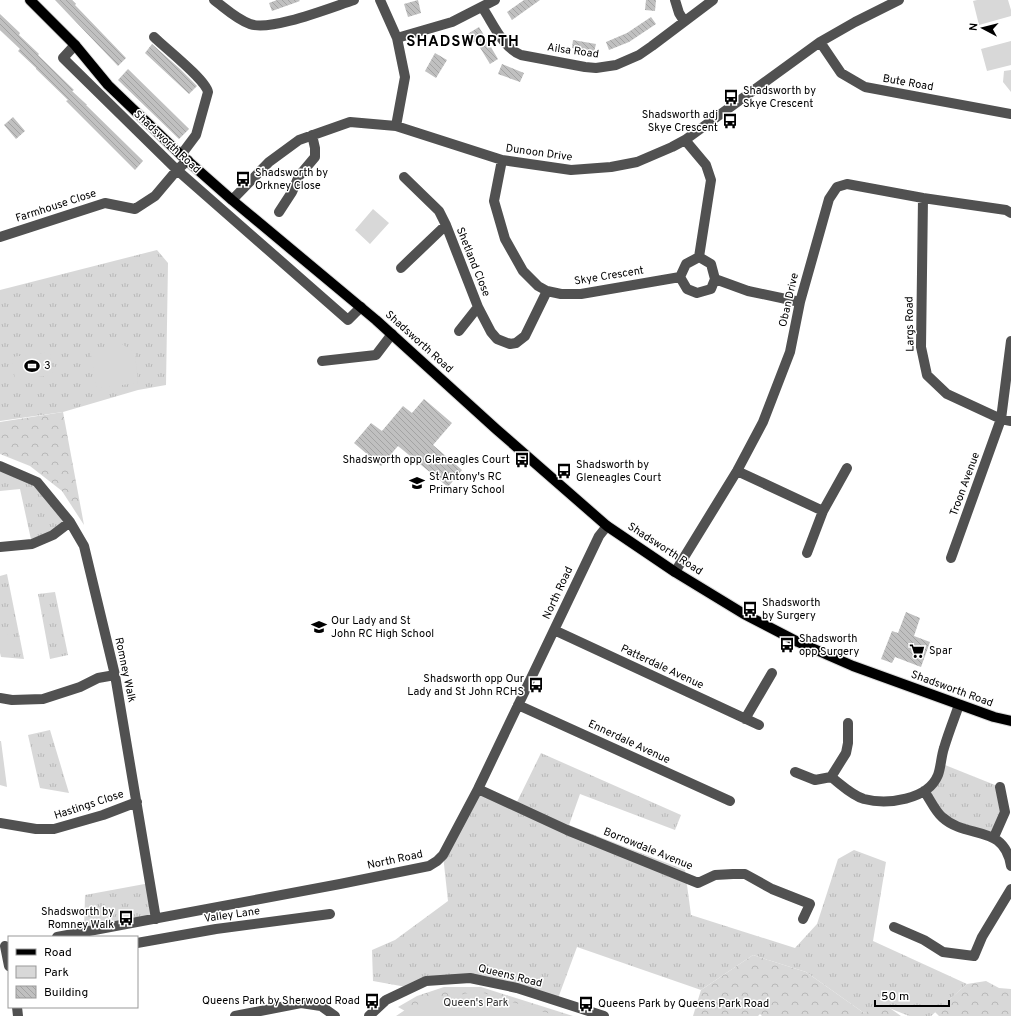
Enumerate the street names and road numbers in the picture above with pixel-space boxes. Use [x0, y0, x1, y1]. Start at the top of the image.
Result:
street label: Ailsa Road [546, 40, 600, 62]
street label: Bute Road [881, 72, 935, 94]
street label: Shadsworth Road [131, 107, 203, 177]
street label: Dunoon Drive [505, 141, 573, 165]
street label: Farmhouse Close [14, 186, 98, 226]
street label: Shetland Close [453, 225, 493, 299]
street label: Skye Crescent [573, 264, 645, 288]
street label: Oban Drive [776, 271, 802, 328]
street label: Largs Road [903, 296, 917, 352]
street label: Shadsworth Road [382, 308, 456, 376]
street label: Troon Avenue [947, 450, 983, 518]
street label: Shadsworth Road [625, 520, 705, 578]
street label: North Road [540, 564, 576, 622]
street label: Romney Walk [111, 636, 139, 704]
street label: Patterdale Avenue [618, 642, 706, 692]
street label: Shadsworth Road [909, 668, 995, 710]
street label: Ennerdale Avenue [586, 717, 672, 767]
street label: Hastings Close [52, 787, 126, 823]
street label: Borrowdale Avenue [601, 825, 695, 873]
street label: North Road [366, 847, 424, 873]
street label: Valley Lane [203, 904, 261, 926]
street label: Queens Road [476, 961, 544, 991]

